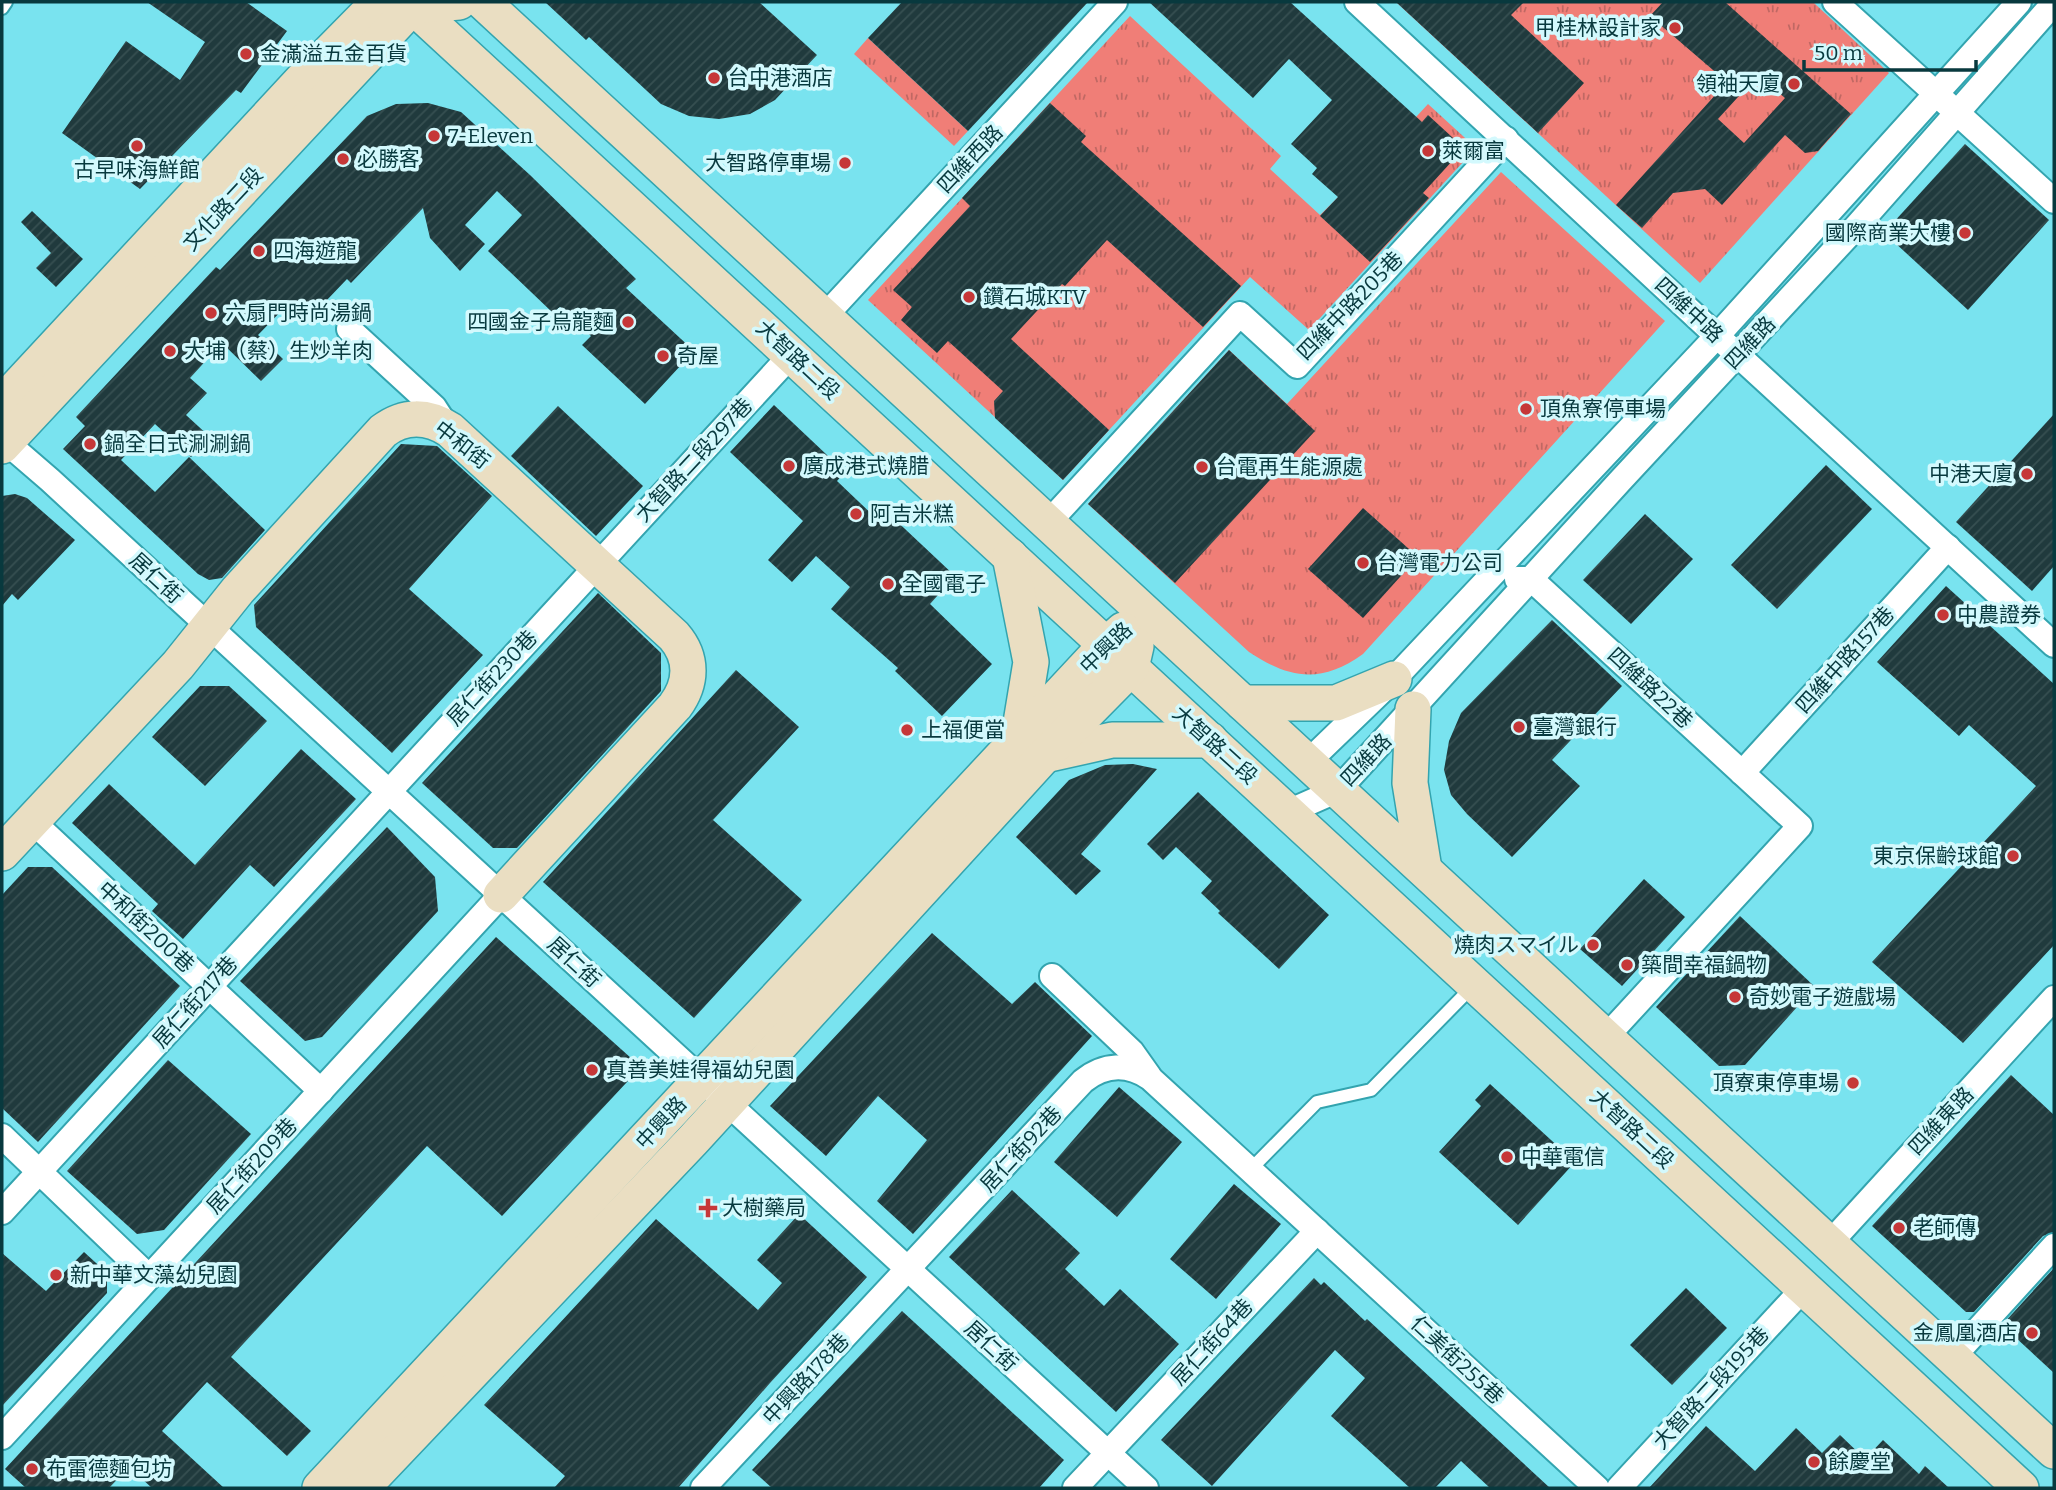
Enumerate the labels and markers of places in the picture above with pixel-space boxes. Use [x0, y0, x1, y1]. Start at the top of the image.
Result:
place label: 甲桂林設計家 [1535, 15, 1661, 41]
marker: 甲桂林設計家 [1667, 20, 1683, 36]
place label: 金滿溢五金百貨 [260, 41, 407, 67]
marker: 金滿溢五金百貨 [238, 46, 254, 62]
place label: 台中港酒店 [728, 65, 833, 91]
marker: 台中港酒店 [706, 70, 722, 86]
place label: 領袖天廈 [1696, 71, 1780, 97]
marker: 領袖天廈 [1786, 76, 1802, 92]
place label: 7-Eleven [448, 123, 533, 149]
marker: 7-Eleven [426, 128, 442, 144]
marker: 古早味海鮮館 [129, 138, 145, 154]
place label: 萊爾富 [1442, 138, 1505, 164]
marker: 萊爾富 [1420, 143, 1436, 159]
place label: 必勝客 [357, 146, 420, 172]
place label: 大智路停車場 [705, 150, 831, 176]
marker: 必勝客 [335, 151, 351, 167]
marker: 大智路停車場 [837, 155, 853, 171]
place label: 古早味海鮮館 [74, 157, 200, 183]
place label: 國際商業大樓 [1825, 220, 1951, 246]
marker: 國際商業大樓 [1957, 225, 1973, 241]
place label: 四海遊龍 [273, 238, 357, 264]
marker: 四海遊龍 [251, 243, 267, 259]
place label: 鑽石城KTV [983, 284, 1087, 310]
marker: 鑽石城KTV [961, 289, 977, 305]
place label: 六扇門時尚湯鍋 [225, 300, 372, 326]
marker: 六扇門時尚湯鍋 [203, 305, 219, 321]
place label: 四國金子烏龍麵 [467, 309, 614, 335]
marker: 四國金子烏龍麵 [620, 314, 636, 330]
place label: 大埔（蔡）生炒羊肉 [184, 338, 373, 364]
marker: 大埔（蔡）生炒羊肉 [162, 343, 178, 359]
place label: 奇屋 [677, 343, 719, 369]
marker: 奇屋 [655, 348, 671, 364]
place label: 頂魚寮停車場 [1540, 396, 1666, 422]
marker: 頂魚寮停車場 [1518, 401, 1534, 417]
place label: 鍋全日式涮涮鍋 [104, 431, 251, 457]
marker: 鍋全日式涮涮鍋 [82, 436, 98, 452]
place label: 廣成港式燒腊 [803, 453, 929, 479]
place label: 台電再生能源處 [1216, 454, 1363, 480]
marker: 廣成港式燒腊 [781, 458, 797, 474]
marker: 台電再生能源處 [1194, 459, 1210, 475]
place label: 中港天廈 [1929, 461, 2013, 487]
marker: 中港天廈 [2019, 466, 2035, 482]
place label: 阿吉米糕 [870, 501, 954, 527]
marker: 阿吉米糕 [848, 506, 864, 522]
place label: 台灣電力公司 [1377, 550, 1503, 576]
marker: 台灣電力公司 [1355, 555, 1371, 571]
place label: 全國電子 [902, 571, 986, 597]
marker: 全國電子 [880, 576, 896, 592]
place label: 中農證券 [1957, 602, 2041, 628]
marker: 中農證券 [1935, 607, 1951, 623]
place label: 臺灣銀行 [1533, 714, 1617, 740]
place label: 上福便當 [921, 717, 1005, 743]
marker: 臺灣銀行 [1511, 719, 1527, 735]
marker: 上福便當 [899, 722, 915, 738]
place label: 東京保齡球館 [1873, 843, 1999, 869]
marker: 東京保齡球館 [2005, 848, 2021, 864]
place label: 燒肉スマイル [1454, 932, 1579, 958]
marker: 燒肉スマイル [1585, 937, 1601, 953]
place label: 築間幸福鍋物 [1641, 952, 1767, 978]
marker: 築間幸福鍋物 [1619, 957, 1635, 973]
place label: 奇妙電子遊戲場 [1749, 984, 1896, 1010]
marker: 奇妙電子遊戲場 [1727, 989, 1743, 1005]
place label: 真善美娃得福幼兒園 [606, 1057, 795, 1083]
marker: 真善美娃得福幼兒園 [584, 1062, 600, 1078]
place label: 頂寮東停車場 [1713, 1070, 1839, 1096]
marker: 頂寮東停車場 [1845, 1075, 1861, 1091]
place label: 中華電信 [1521, 1144, 1605, 1170]
marker: 中華電信 [1499, 1149, 1515, 1165]
place label: 大樹藥局 [722, 1195, 806, 1221]
marker: 大樹藥局 [700, 1200, 716, 1216]
place label: 老師傳 [1913, 1215, 1976, 1241]
marker: 老師傳 [1891, 1220, 1907, 1236]
place label: 新中華文藻幼兒園 [70, 1262, 238, 1288]
marker: 新中華文藻幼兒園 [48, 1267, 64, 1283]
place label: 金鳳凰酒店 [1913, 1320, 2018, 1346]
marker: 金鳳凰酒店 [2024, 1325, 2040, 1341]
place label: 餘慶堂 [1828, 1449, 1891, 1475]
marker: 餘慶堂 [1806, 1454, 1822, 1470]
place label: 布雷德麵包坊 [46, 1456, 172, 1482]
marker: 布雷德麵包坊 [24, 1461, 40, 1477]

